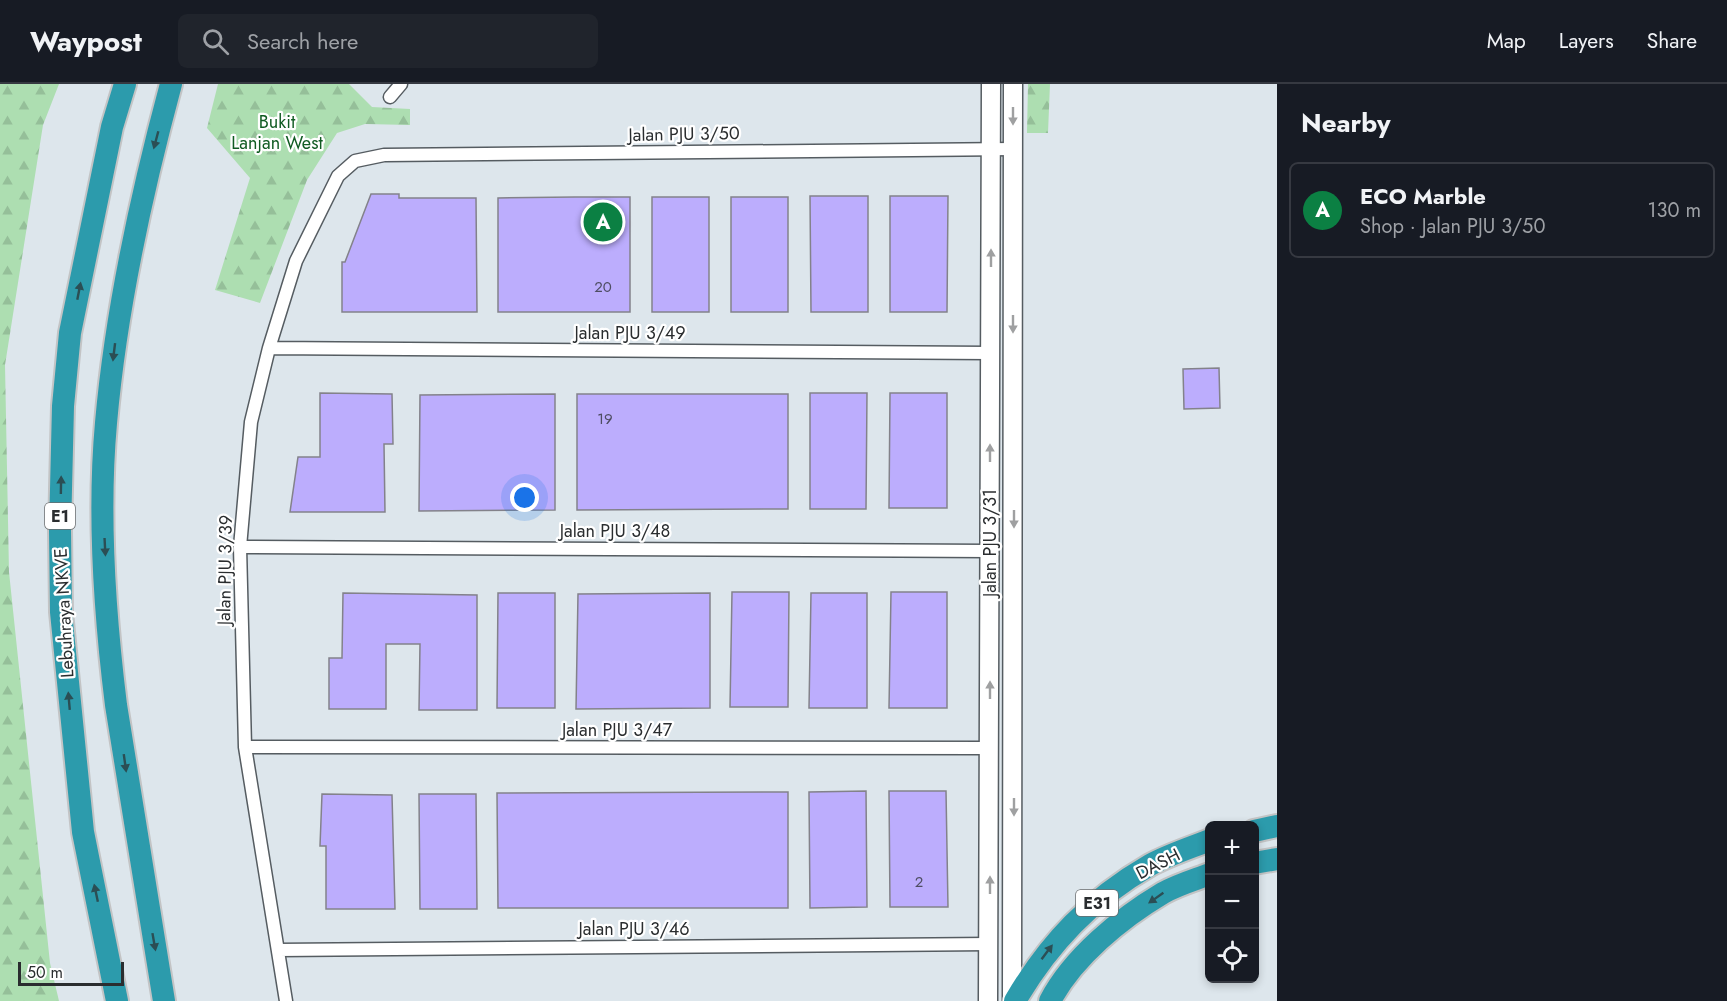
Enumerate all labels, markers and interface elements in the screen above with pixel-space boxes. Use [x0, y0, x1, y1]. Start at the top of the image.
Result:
search box [178, 14, 598, 68]
text: Waypost [30, 21, 142, 62]
icon: search [199, 25, 232, 58]
text: Search here [247, 25, 358, 57]
text: Map [1487, 26, 1526, 56]
text: Layers [1559, 26, 1614, 56]
text: Share [1647, 26, 1697, 56]
text: Nearby [1301, 104, 1390, 142]
one-way arrow [1008, 107, 1018, 126]
park label: Bukit Lanjan West [231, 109, 323, 156]
street label: Jalan PJU 3/50 [626, 120, 740, 148]
one-way arrow [151, 132, 160, 150]
text: ECO Marble [1360, 180, 1486, 212]
text: A [1315, 196, 1330, 225]
text: 130 m [1647, 196, 1701, 225]
pin: A [584, 200, 622, 244]
text: Shop · Jalan PJU 3/50 [1360, 212, 1545, 241]
one-way arrow [986, 249, 996, 268]
house number: 20 [594, 276, 612, 298]
one-way arrow [75, 282, 84, 301]
one-way arrow [1008, 314, 1018, 333]
street label: Jalan PJU 3/49 [572, 320, 686, 346]
one-way arrow [109, 343, 118, 362]
house number: 19 [597, 408, 613, 430]
one-way arrow [985, 444, 995, 463]
one-way arrow [56, 475, 65, 494]
your location [510, 483, 539, 512]
street label: Jalan PJU 3/31 [977, 489, 1003, 599]
road number: E1 [45, 503, 75, 529]
one-way arrow [1009, 509, 1019, 528]
street label: Jalan PJU 3/39 [211, 515, 239, 627]
street label: Jalan PJU 3/48 [558, 518, 670, 544]
one-way arrow [100, 537, 110, 556]
street label: Lebuhraya NKVE [48, 548, 80, 678]
one-way arrow [985, 681, 995, 700]
one-way arrow [64, 691, 74, 710]
street label: Jalan PJU 3/47 [560, 717, 673, 743]
one-way arrow [120, 753, 129, 772]
one-way arrow [1009, 797, 1019, 816]
map controls [1205, 821, 1259, 983]
button: + [1205, 821, 1259, 875]
street label: DASH [1131, 842, 1185, 886]
house number: 2 [915, 871, 923, 893]
button: − [1205, 875, 1259, 929]
one-way arrow [985, 876, 995, 895]
one-way arrow [91, 884, 100, 903]
road number: E31 [1076, 890, 1118, 916]
one-way arrow [1149, 892, 1165, 904]
street label: Jalan PJU 3/46 [576, 916, 690, 942]
button: locate [1205, 929, 1259, 983]
one-way arrow [149, 933, 158, 952]
one-way arrow [1041, 945, 1053, 961]
scale bar [18, 959, 124, 986]
text: 50 m [27, 961, 63, 984]

